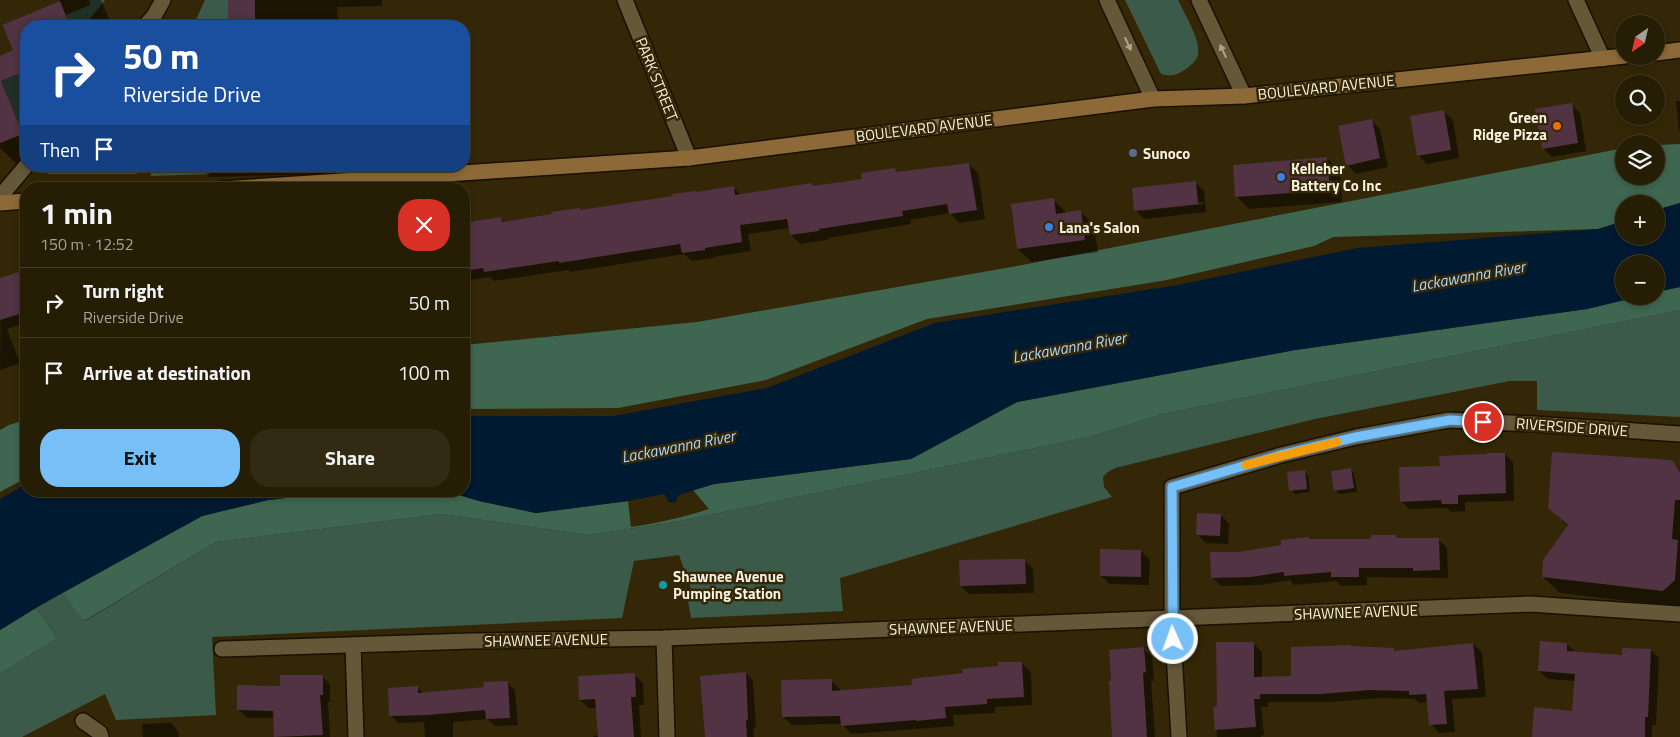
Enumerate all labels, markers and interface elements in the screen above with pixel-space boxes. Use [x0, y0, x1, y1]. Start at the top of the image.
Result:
north arrow [1615, 15, 1665, 65]
map controls [1615, 15, 1665, 305]
text: 50 m [123, 29, 199, 83]
street label: PARK STREET [630, 34, 684, 124]
one-way arrow [1124, 37, 1132, 51]
icon: right [40, 40, 105, 105]
one-way arrow [1219, 44, 1227, 58]
street label: BOULEVARD AVENUE [1256, 68, 1396, 106]
button: search [1615, 75, 1665, 125]
text: Riverside Drive [123, 77, 261, 111]
place label: Green Ridge Pizza [1473, 106, 1547, 146]
street label: BOULEVARD AVENUE [854, 108, 994, 148]
marker: Green Ridge Pizza [1551, 120, 1563, 132]
text: Then [40, 135, 80, 164]
icon: arrive [90, 135, 118, 163]
button: layers [1615, 135, 1665, 185]
place label: Sunoco [1143, 142, 1190, 165]
marker: Sunoco [1127, 147, 1139, 159]
place label: Kelleher Battery Co Inc [1291, 157, 1382, 197]
marker: Kelleher Battery Co Inc [1275, 171, 1287, 183]
text: 1 min [40, 190, 113, 236]
button: + [1615, 195, 1665, 245]
button: close [398, 199, 450, 251]
place label: Lana's Salon [1059, 216, 1140, 239]
marker: Lana's Salon [1043, 221, 1055, 233]
text: 150 m · 12:52 [40, 232, 134, 256]
water label: Lackawanna River [1409, 254, 1529, 298]
button: − [1615, 255, 1665, 305]
text: Turn right [83, 276, 164, 305]
text: 50 m [409, 288, 450, 317]
icon: right [40, 289, 68, 317]
text: Riverside Drive [83, 305, 184, 329]
water label: Lackawanna River [1010, 325, 1130, 369]
text: Arrive at destination [83, 358, 251, 387]
text: 100 m [398, 358, 450, 387]
icon: arrive [40, 359, 68, 387]
pin [1462, 401, 1504, 443]
icon: arrive [1469, 408, 1497, 436]
street label: RIVERSIDE DRIVE [1515, 412, 1629, 442]
water label: Lackawanna River [619, 423, 739, 469]
button: Exit [40, 429, 240, 487]
button: Share [250, 429, 450, 487]
place label: Shawnee Avenue Pumping Station [673, 565, 784, 605]
marker: Shawnee Avenue Pumping Station [657, 579, 669, 591]
street label: SHAWNEE AVENUE [1294, 598, 1418, 626]
position arrow [1146, 612, 1198, 664]
street label: SHAWNEE AVENUE [889, 613, 1013, 641]
street label: SHAWNEE AVENUE [484, 627, 608, 653]

